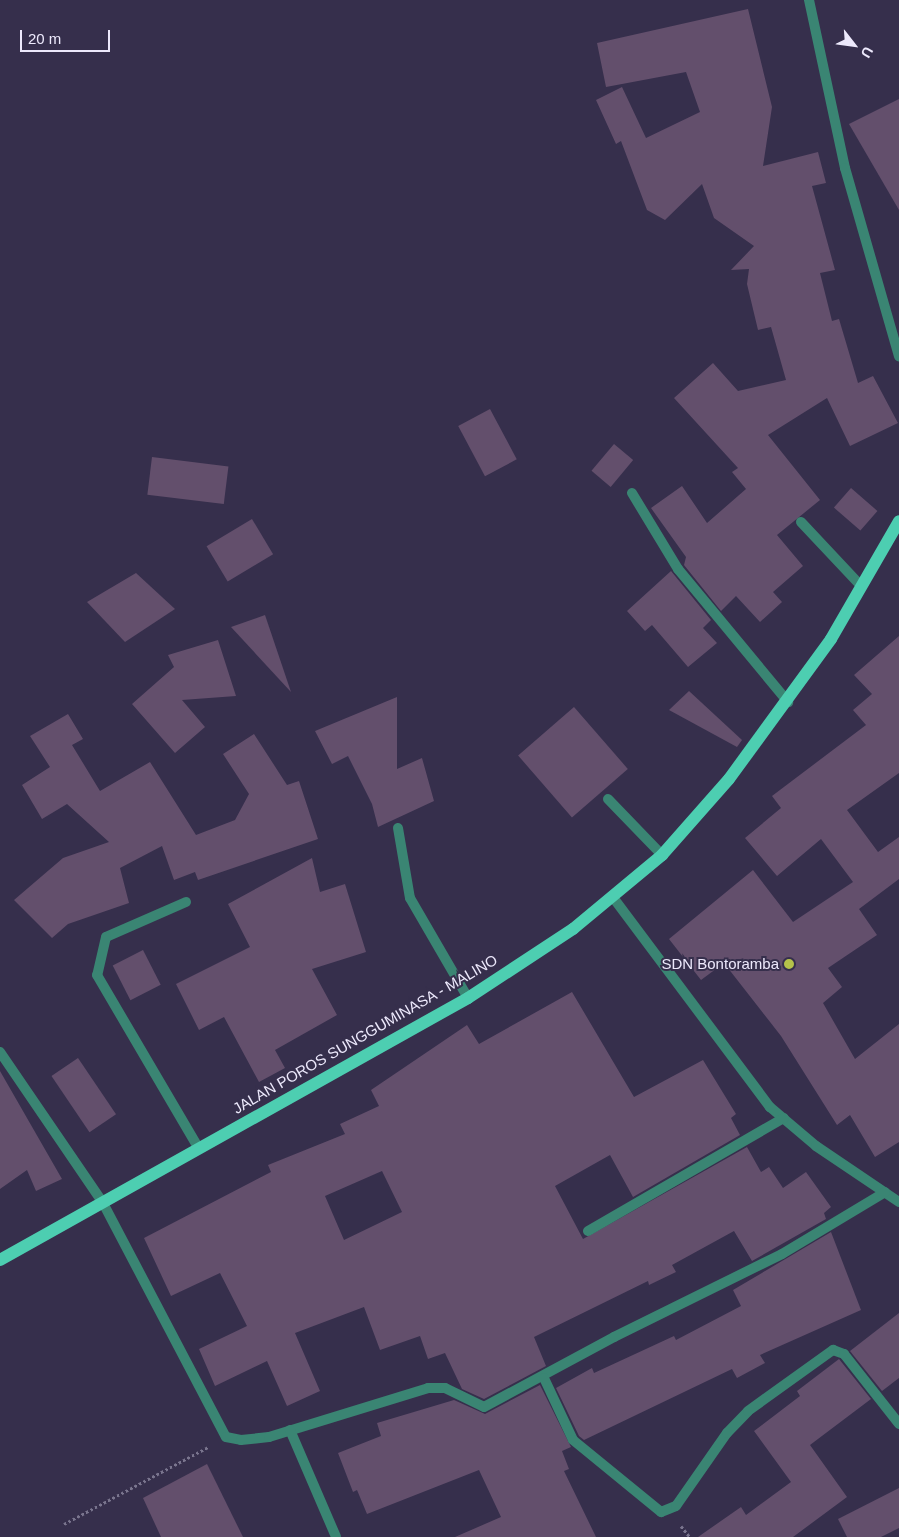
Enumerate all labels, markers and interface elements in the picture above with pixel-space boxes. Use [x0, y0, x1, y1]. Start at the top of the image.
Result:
scale bar [22, 20, 112, 52]
north arrow [829, 20, 879, 70]
text: 20 m [28, 30, 61, 47]
text: U [858, 44, 876, 61]
street label: JALAN POROS SUNGGUMINASA - MALINO [229, 950, 501, 1118]
place label: SDN Bontoramba [661, 955, 779, 973]
marker: SDN Bontoramba [783, 958, 795, 970]

